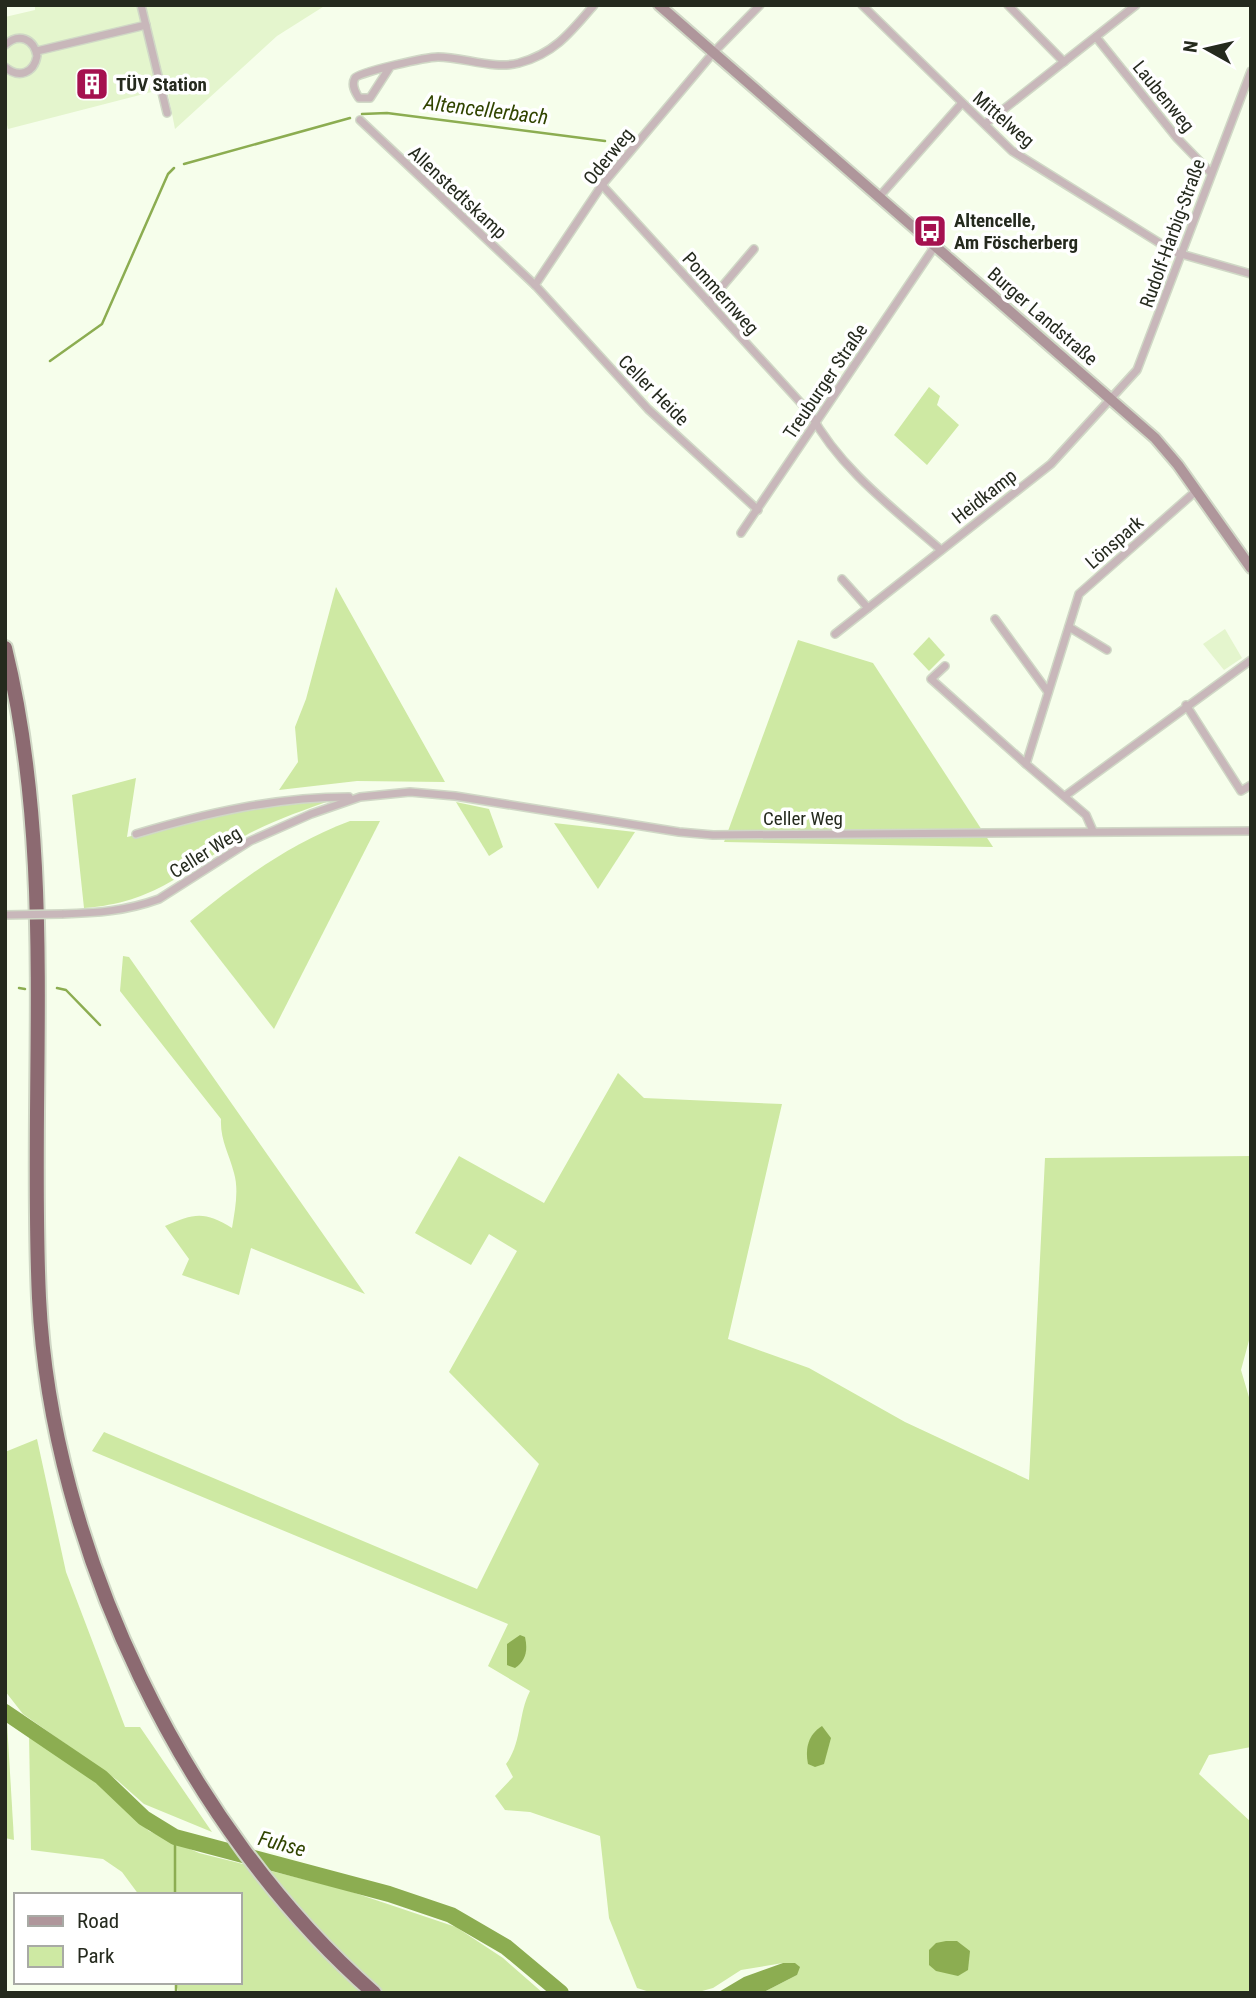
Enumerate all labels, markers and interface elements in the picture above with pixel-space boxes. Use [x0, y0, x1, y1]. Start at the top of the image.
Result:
north arrow [1172, 14, 1242, 84]
text: N [1178, 39, 1203, 54]
street label: Laubenweg [1128, 56, 1199, 137]
building icon: TÜV Station [73, 65, 111, 103]
place label: TÜV Station [116, 73, 207, 96]
street label: Mittelweg [968, 86, 1039, 152]
water label: Altencellerbach [422, 90, 549, 130]
street label: Oderweg [579, 123, 638, 189]
street label: Allenstedtskamp [404, 141, 512, 244]
street label: Rudolf-Harbig-Straße [1135, 156, 1210, 311]
place label: Altencelle, Am Föscherberg [954, 209, 1078, 254]
bus stop icon: Altencelle, Am Föscherberg [911, 212, 949, 250]
street label: Pommernweg [678, 247, 764, 339]
street label: Burger Landstraße [983, 262, 1102, 370]
street label: Treuburger Straße [778, 319, 873, 443]
street label: Celler Heide [613, 350, 694, 431]
street label: Heidkamp [947, 464, 1021, 529]
street label: Lönspark [1081, 511, 1148, 574]
street label: Celler Weg [763, 807, 843, 830]
street label: Celler Weg [165, 821, 245, 883]
water label: Fuhse [256, 1826, 308, 1862]
legend [14, 1893, 242, 1984]
text: Road [77, 1909, 119, 1933]
text: Park [77, 1944, 115, 1968]

